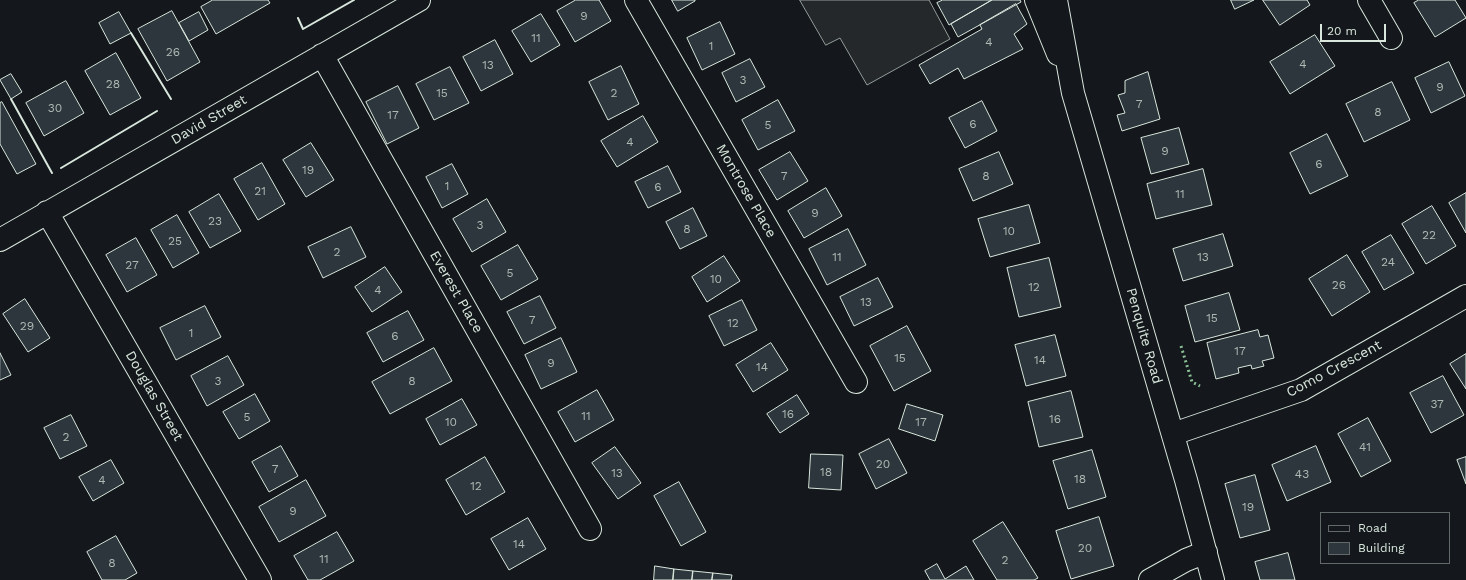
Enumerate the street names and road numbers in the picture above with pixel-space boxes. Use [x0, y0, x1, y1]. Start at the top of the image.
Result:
street label: David Street [168, 92, 250, 148]
street label: Montrose Place [712, 141, 780, 241]
street label: Everest Place [426, 248, 486, 336]
street label: Penquite Road [1122, 286, 1166, 386]
street label: Como Crescent [1284, 337, 1384, 401]
street label: Douglas Street [121, 348, 187, 444]

